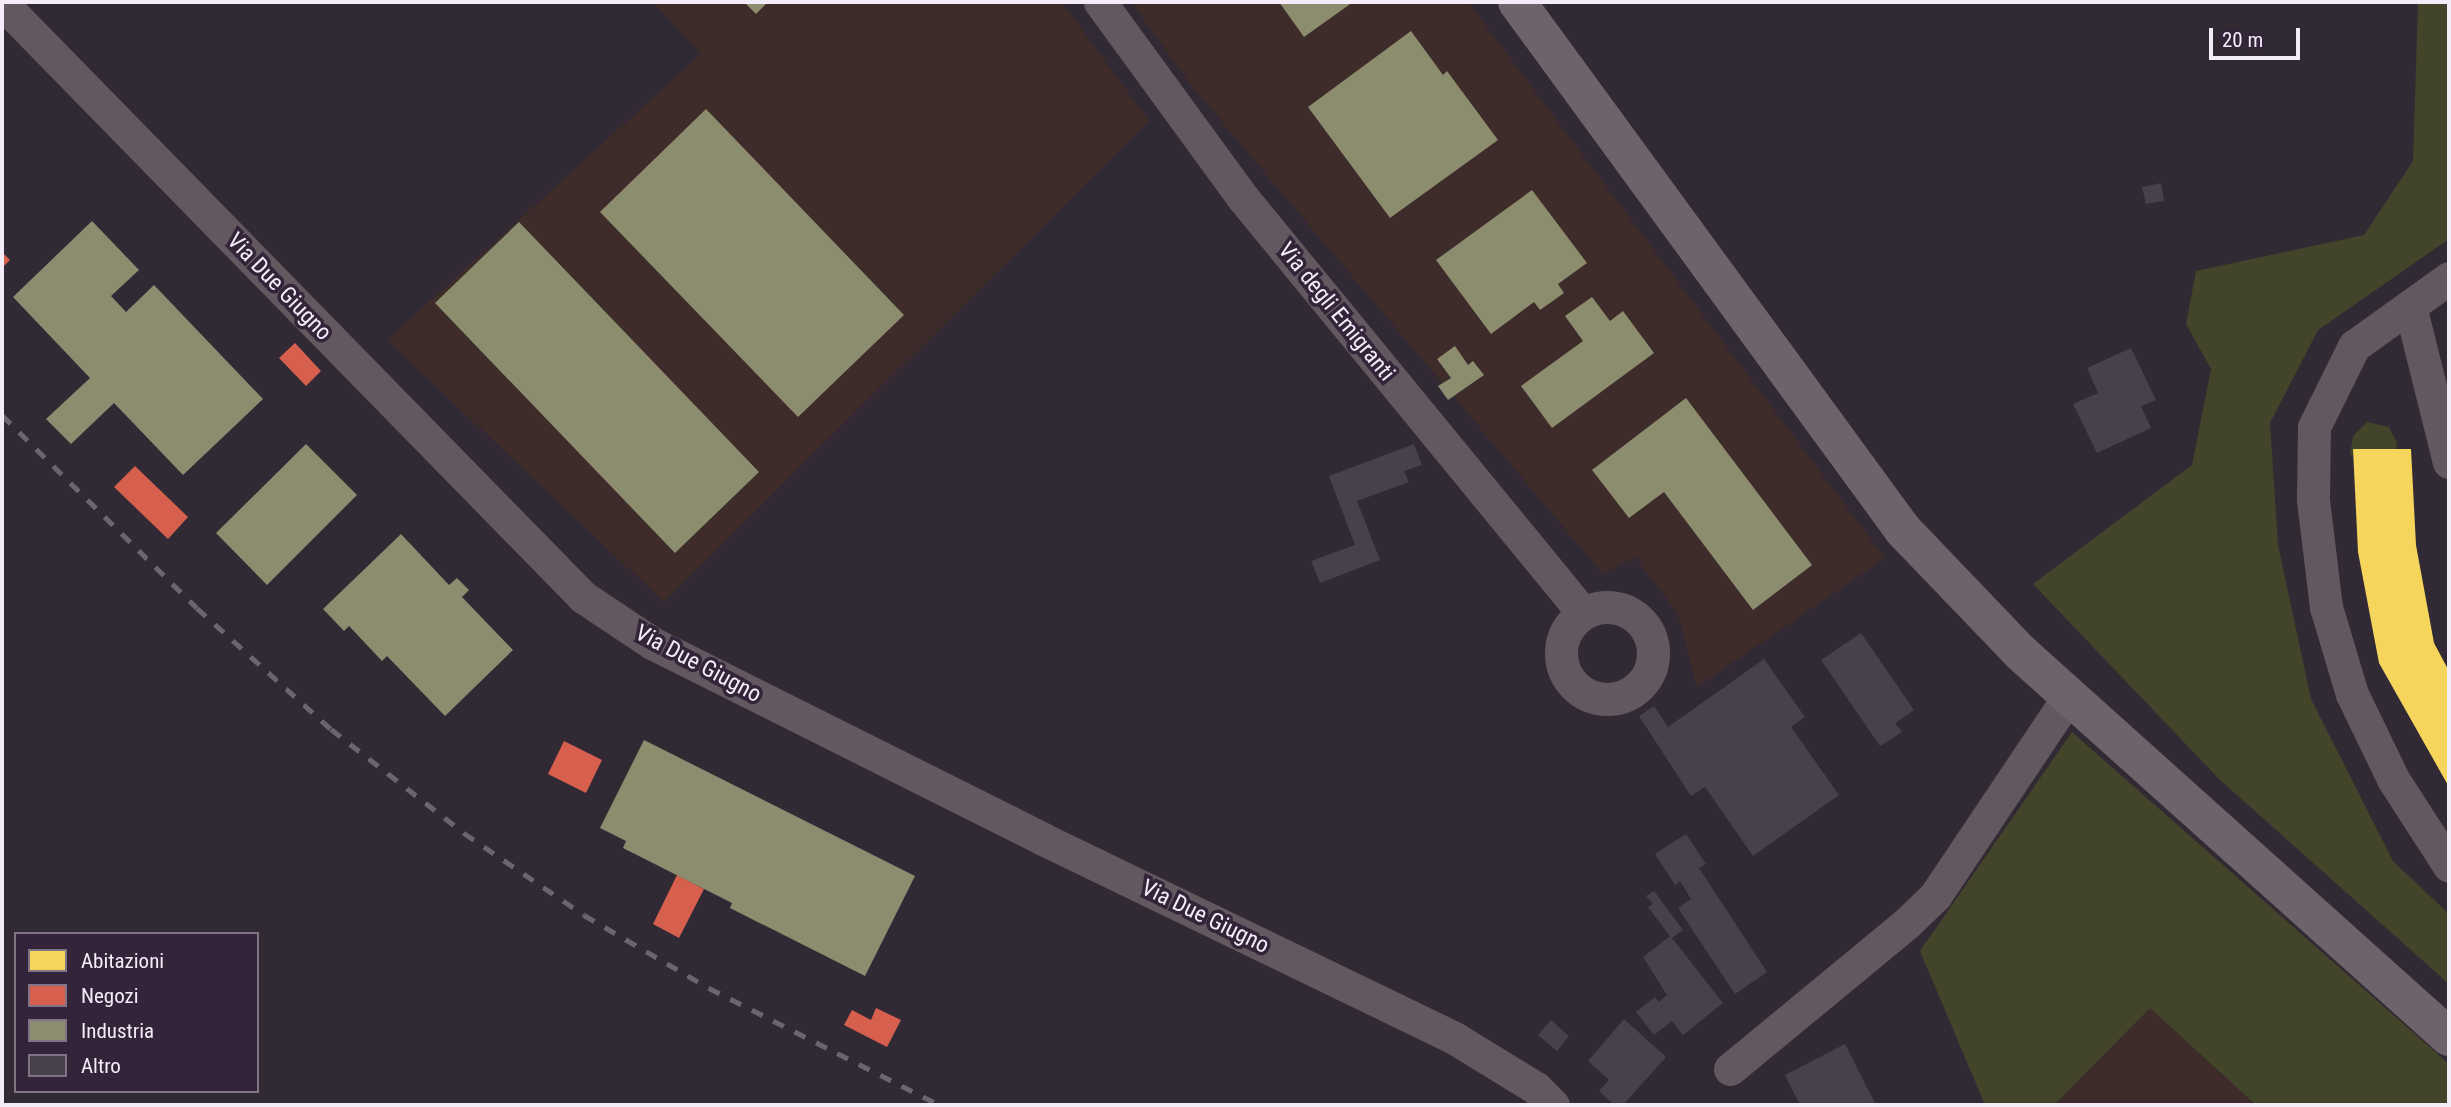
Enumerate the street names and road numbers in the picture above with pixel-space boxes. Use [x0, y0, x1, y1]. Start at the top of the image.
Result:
street label: Via Due Giugno [221, 227, 337, 347]
street label: Via degli Emigranti [1272, 237, 1400, 387]
street label: Via Due Giugno [630, 619, 766, 709]
street label: Via Due Giugno [1137, 874, 1273, 960]

